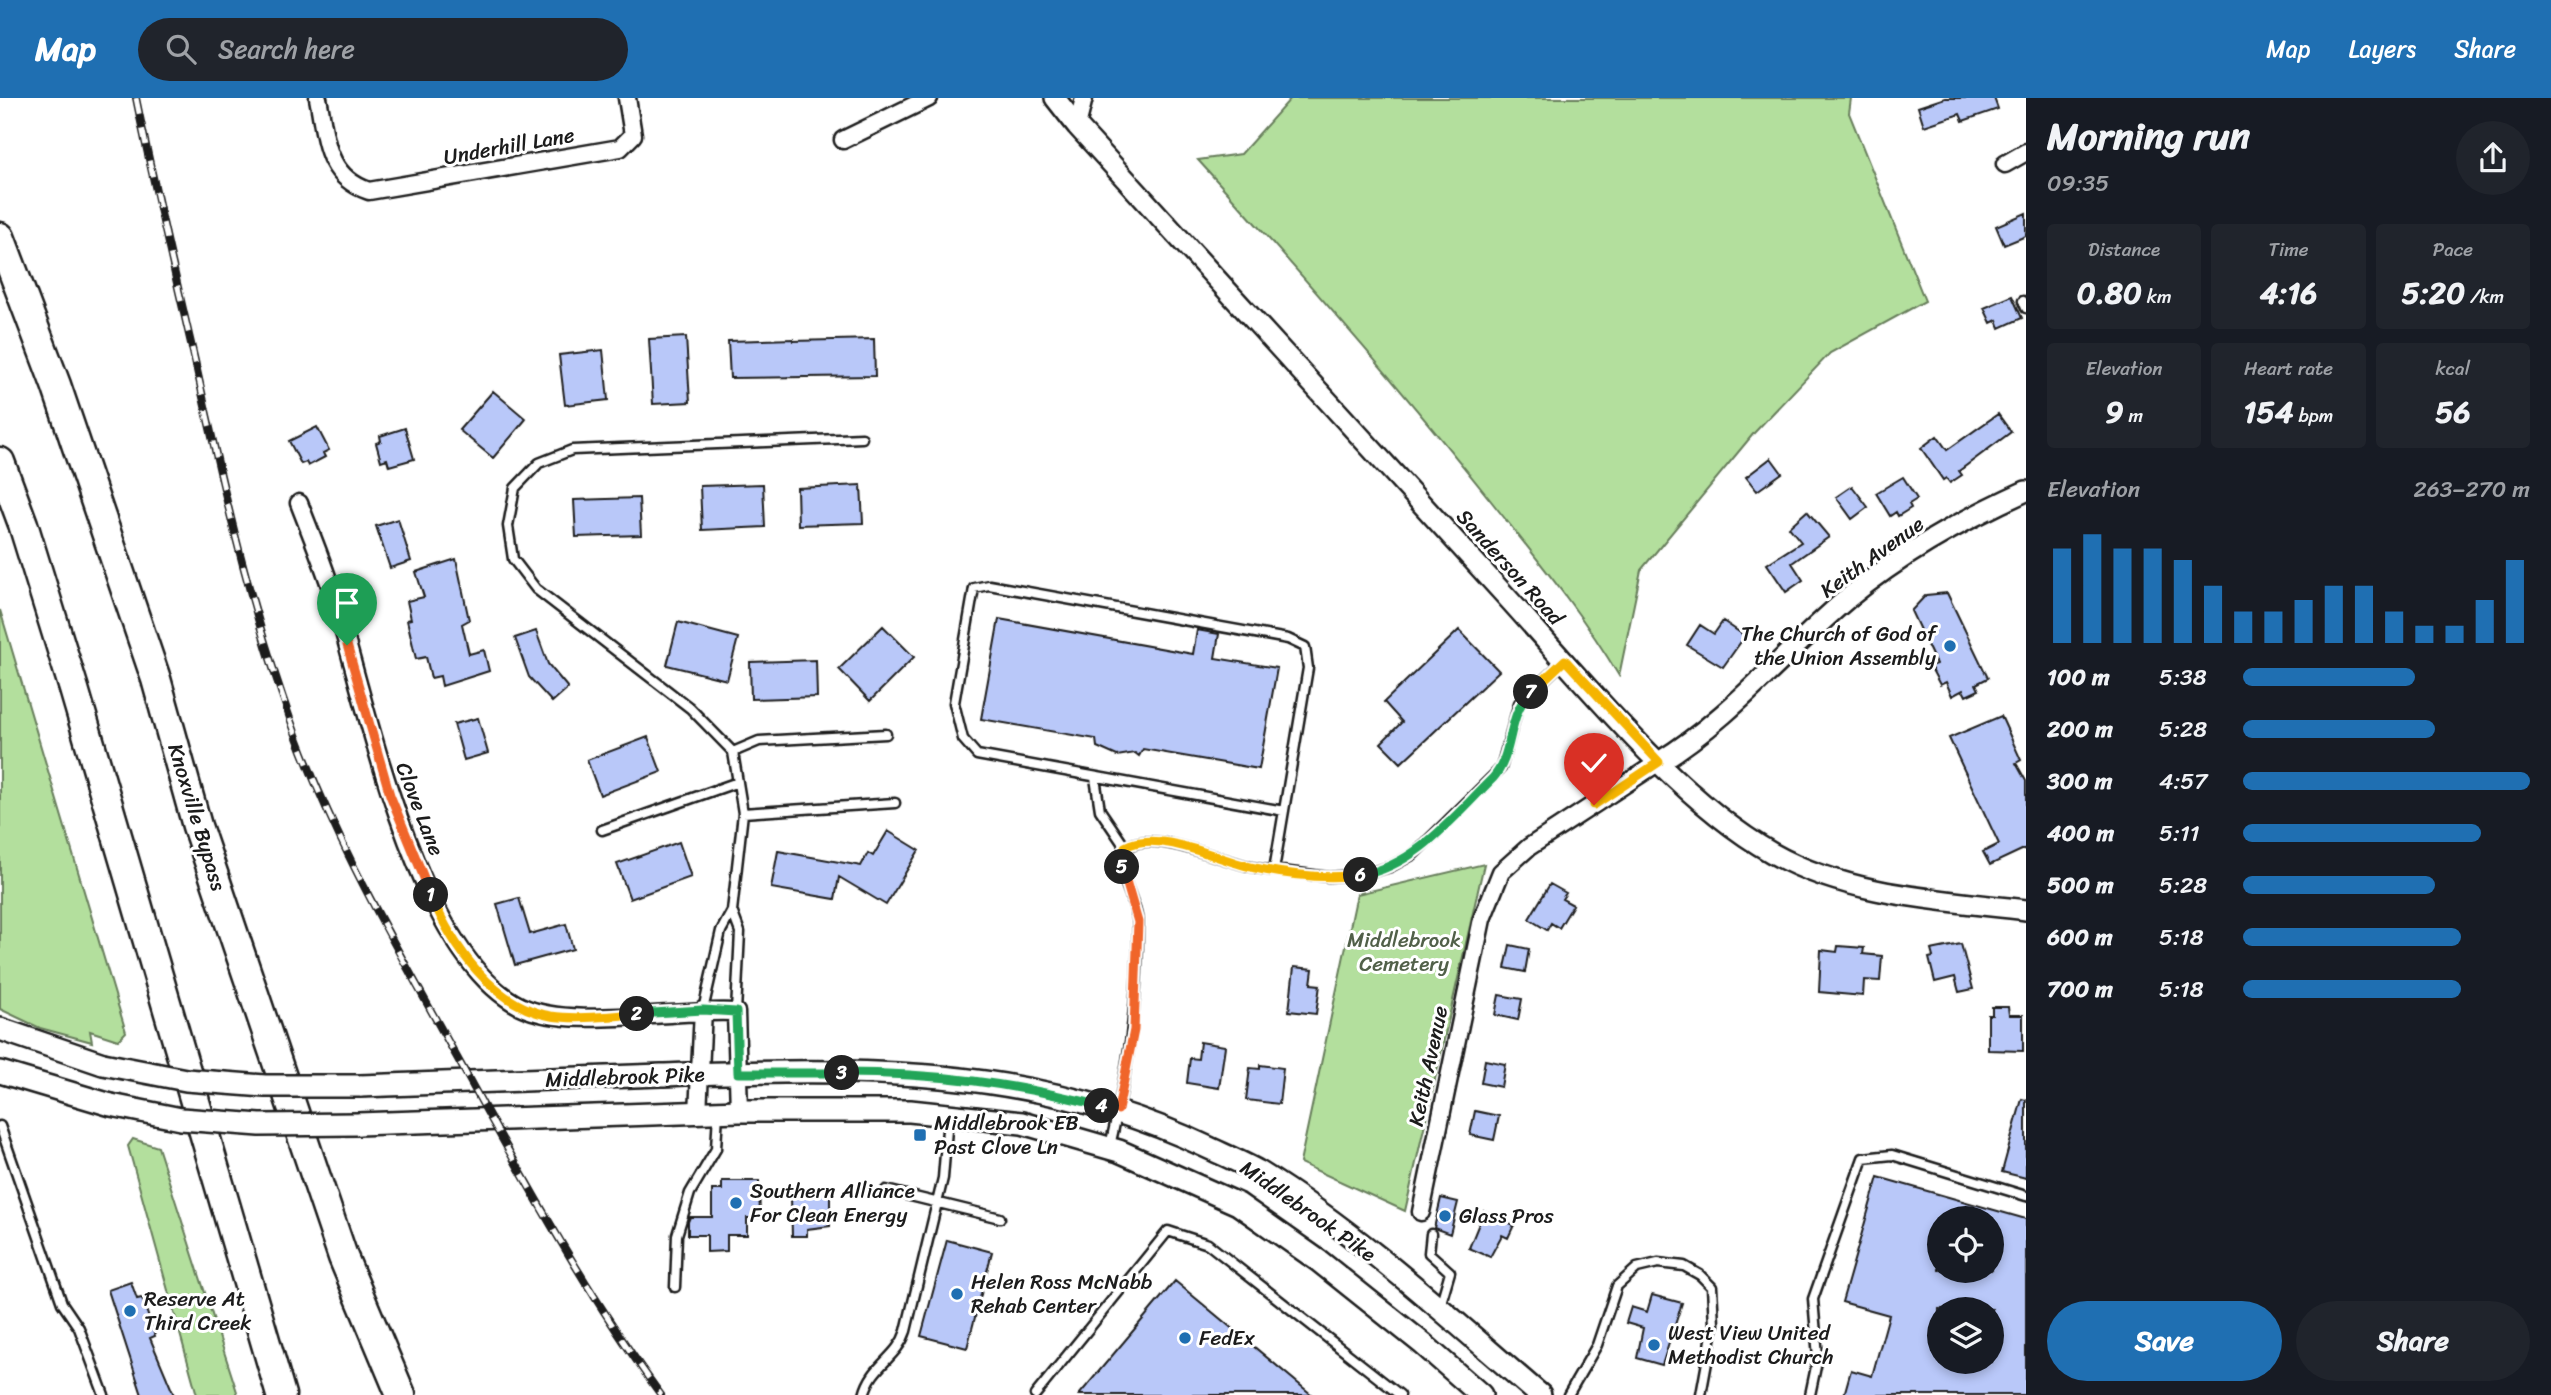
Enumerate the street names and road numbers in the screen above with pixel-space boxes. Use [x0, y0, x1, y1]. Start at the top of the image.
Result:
street label: Underhill Lane [441, 116, 578, 176]
street label: Sanderson Road [1447, 500, 1575, 636]
street label: Keith Avenue [1811, 506, 1933, 608]
street label: Knoxville Bypass [157, 739, 238, 896]
street label: Clove Lane [385, 756, 455, 862]
street label: Keith Avenue [1397, 1002, 1459, 1130]
street label: Middlebrook Pike [545, 1055, 705, 1099]
street label: Middlebrook Pike [1232, 1150, 1384, 1272]

